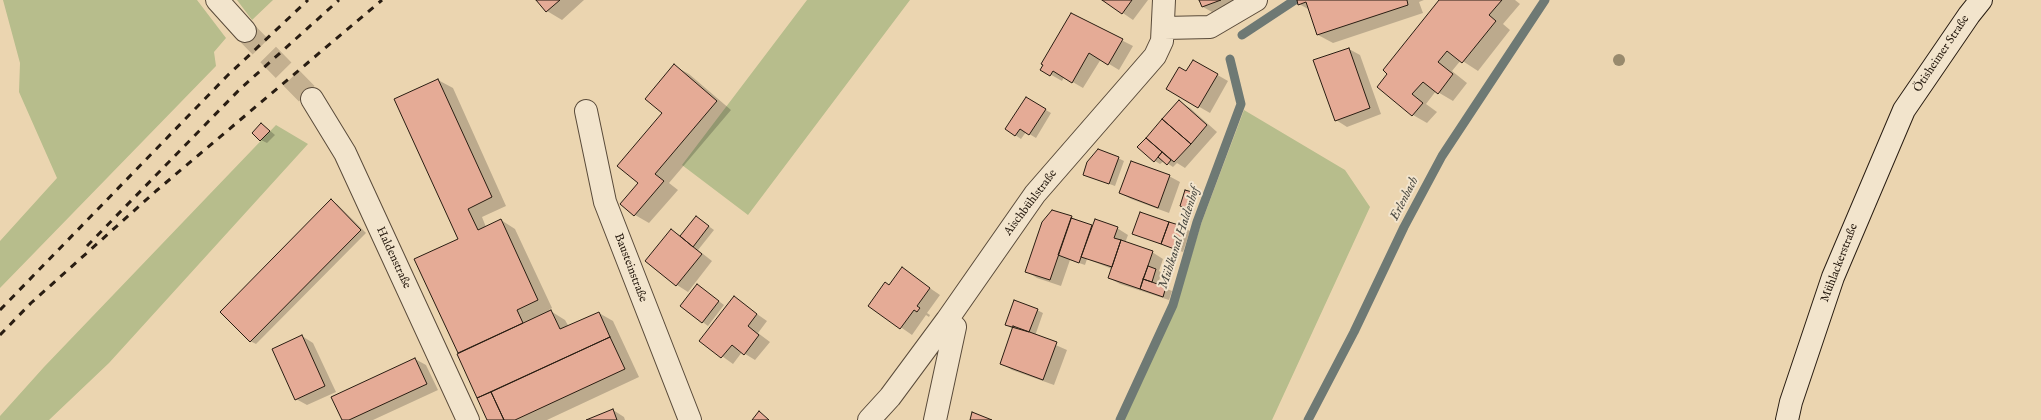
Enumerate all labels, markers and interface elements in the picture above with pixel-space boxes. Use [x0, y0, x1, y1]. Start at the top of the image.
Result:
street label: Ötisheimer Straße [1911, 13, 1973, 95]
street label: Aischbühlstraße [1001, 167, 1061, 239]
water label: Erlenbach [1387, 175, 1423, 223]
water label: Mühlkanal Haldenhof [1156, 185, 1204, 291]
street label: Mühlackerstraße [1818, 222, 1862, 304]
street label: Haldenstraße [372, 225, 414, 291]
street label: Bausteinstraße [610, 232, 650, 304]

